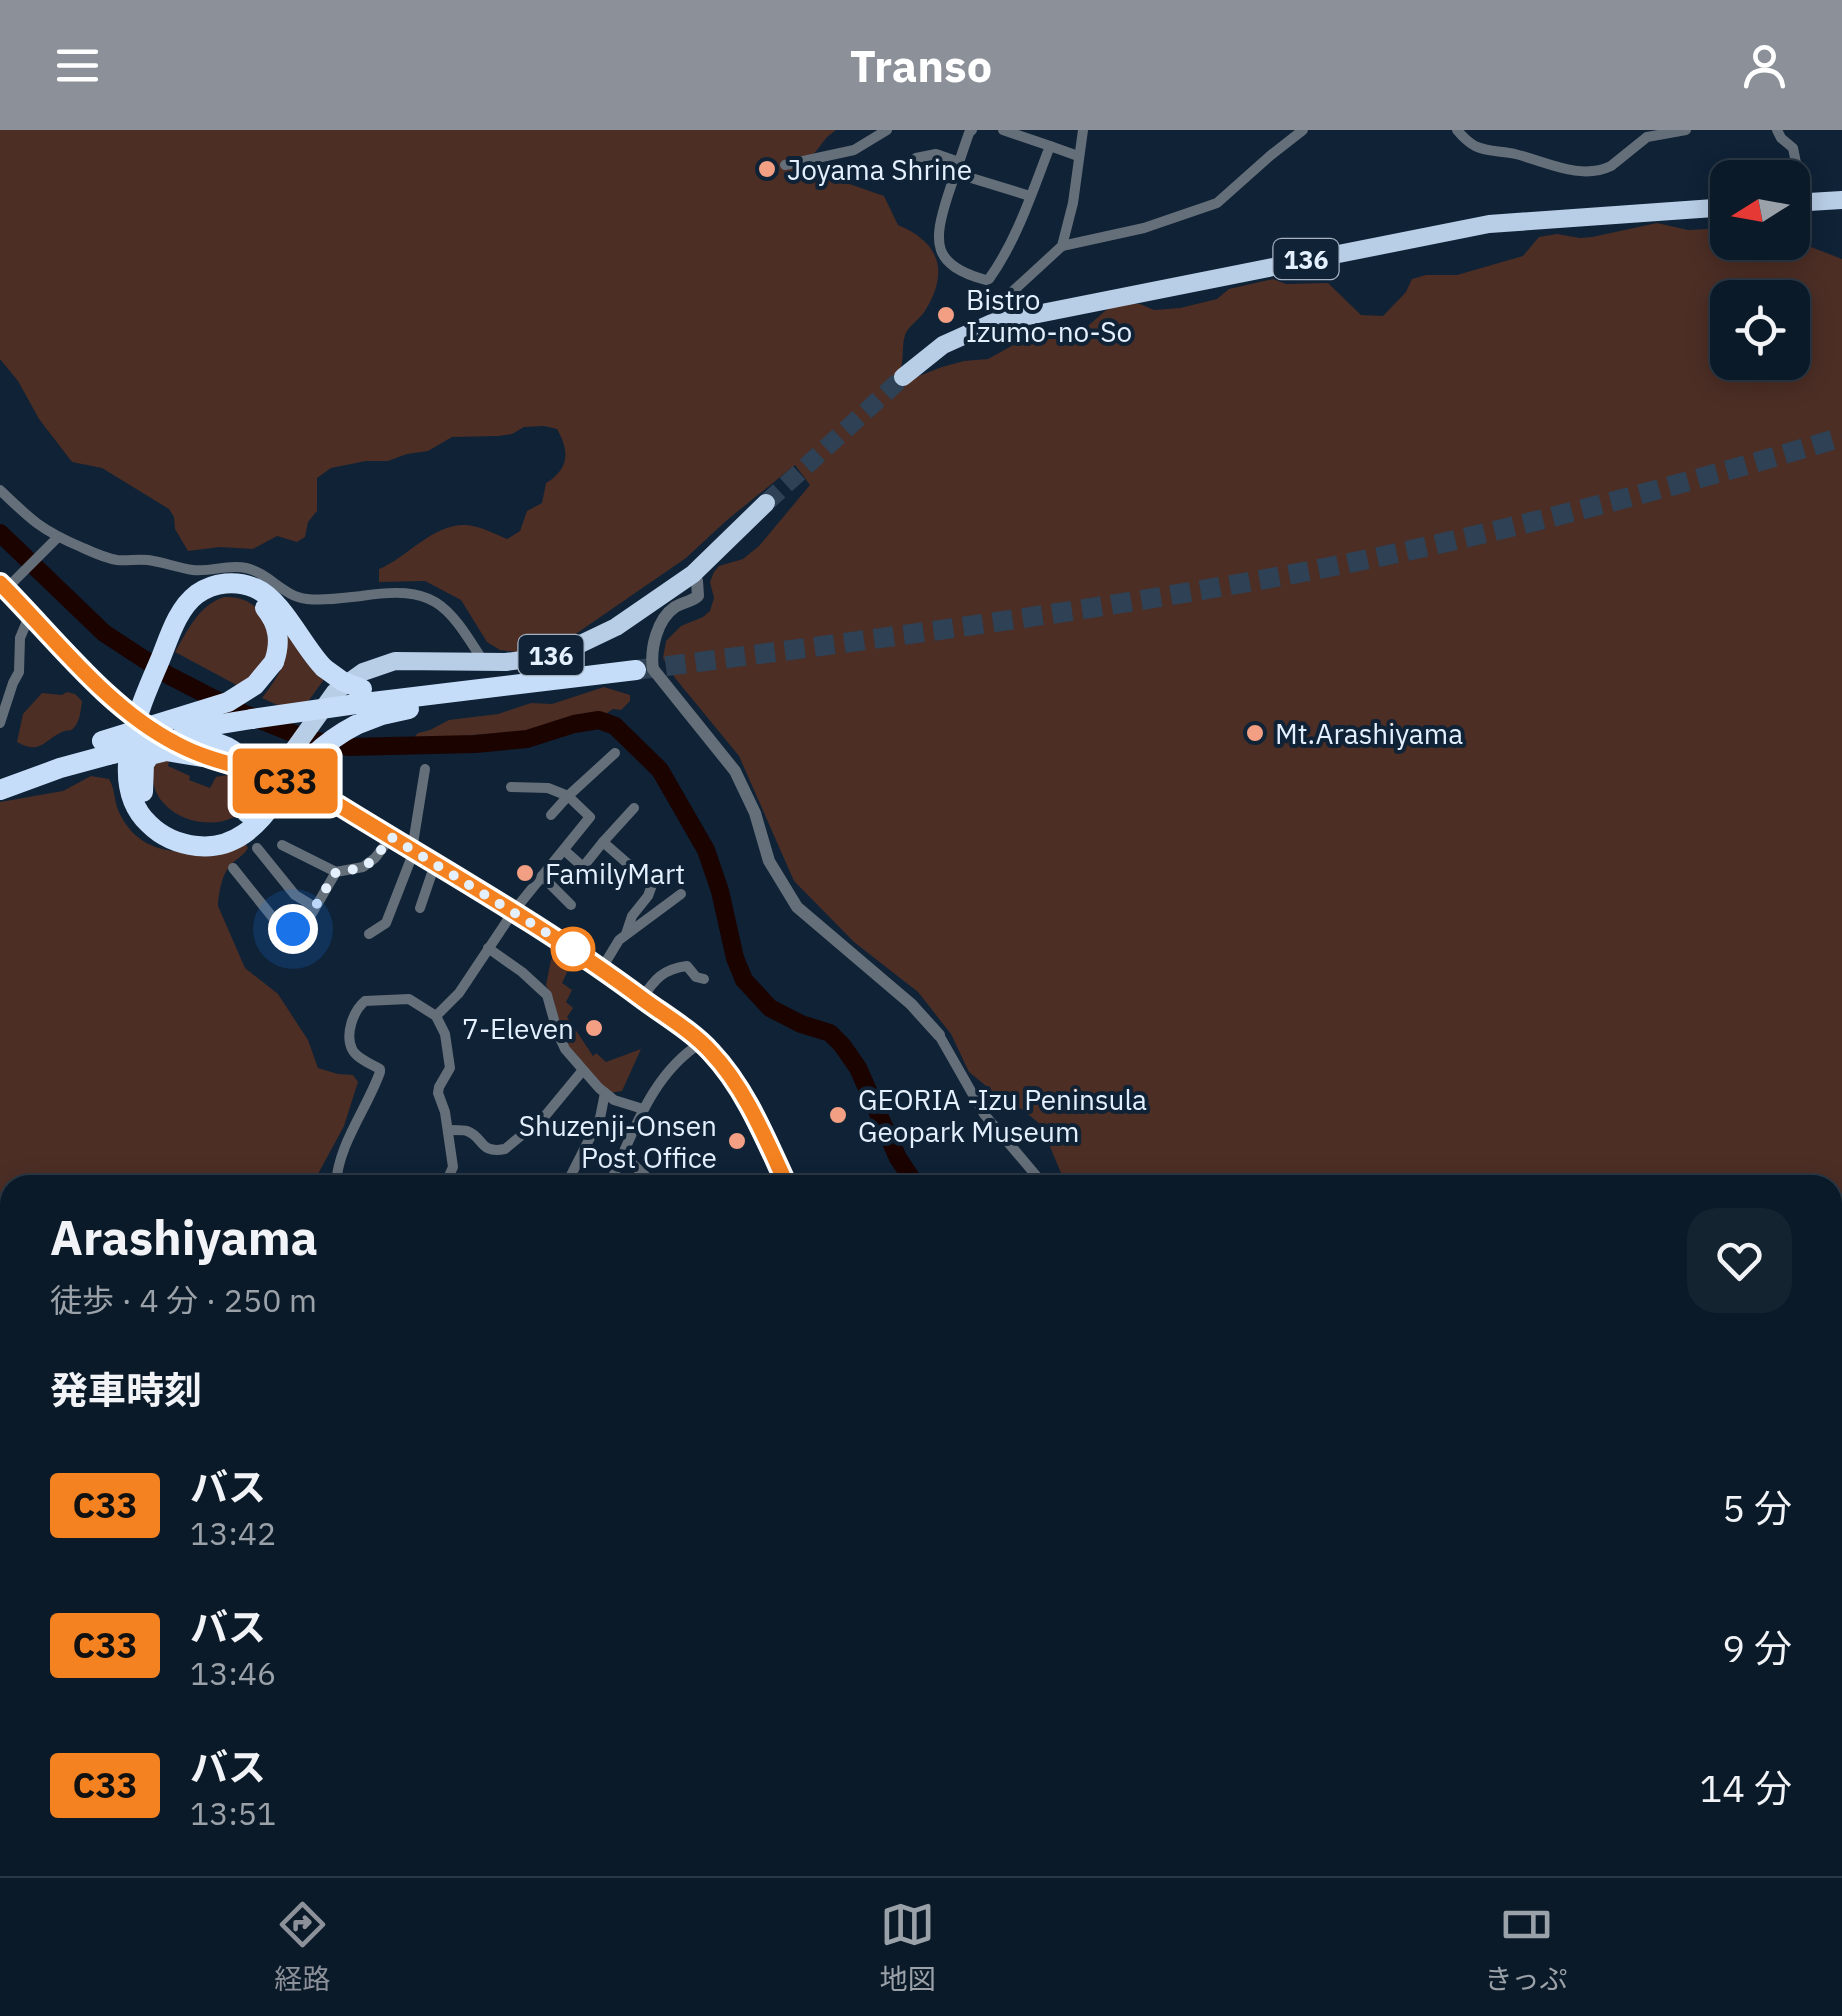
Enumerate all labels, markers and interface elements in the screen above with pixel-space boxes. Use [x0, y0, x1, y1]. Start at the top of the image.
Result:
text: Transo [850, 36, 992, 94]
icon: menu [50, 38, 105, 93]
icon: person [1737, 38, 1792, 93]
place label: Joyama Shrine [787, 151, 972, 188]
marker: Joyama Shrine [756, 158, 778, 180]
north arrow [1710, 160, 1810, 260]
map controls [1710, 160, 1810, 380]
road number: 136 [1274, 239, 1338, 279]
button: locate [1710, 280, 1810, 380]
place label: Bistro Izumo-no-So [966, 281, 1132, 350]
marker: Bistro Izumo-no-So [935, 304, 957, 326]
road number: 136 [518, 635, 584, 675]
place label: Mt.Arashiyama [1275, 715, 1463, 752]
marker: Mt.Arashiyama [1244, 722, 1266, 744]
line badge: C33 [228, 748, 342, 814]
text: C33 [253, 758, 317, 804]
place label: FamilyMart [545, 855, 685, 892]
marker: FamilyMart [514, 862, 536, 884]
your location [268, 904, 318, 954]
unlabelled marker [552, 928, 594, 970]
place label: 7-Eleven [462, 1010, 574, 1047]
marker: 7-Eleven [583, 1017, 605, 1039]
place label: GEORIA -Izu Peninsula Geopark Museum [858, 1081, 1147, 1150]
marker: GEORIA -Izu Peninsula Geopark Museum [827, 1104, 849, 1126]
place label: Shuzenji-Onsen Post Office [519, 1107, 717, 1176]
marker: Shuzenji-Onsen Post Office [726, 1130, 748, 1152]
text: Arashiyama [50, 1206, 318, 1268]
button: heart [1687, 1208, 1792, 1313]
text: 徒歩 · 4 分 · 250 m [50, 1279, 317, 1321]
text: 発車時刻 [50, 1365, 202, 1414]
text: バス [190, 1462, 266, 1511]
text: C33 [73, 1482, 137, 1528]
text: 5 分 [1722, 1483, 1792, 1532]
text: 13:42 [190, 1512, 276, 1554]
text: バス [190, 1602, 266, 1651]
text: C33 [73, 1622, 137, 1668]
text: 9 分 [1722, 1623, 1792, 1672]
text: 13:46 [190, 1652, 276, 1694]
text: バス [190, 1742, 266, 1791]
text: C33 [73, 1762, 137, 1808]
text: 14 分 [1699, 1763, 1792, 1812]
text: 13:51 [190, 1792, 276, 1834]
tab: 経路 [275, 1897, 331, 1997]
tab: 地図 [880, 1897, 936, 1997]
tab: きっぷ [1485, 1897, 1567, 1997]

